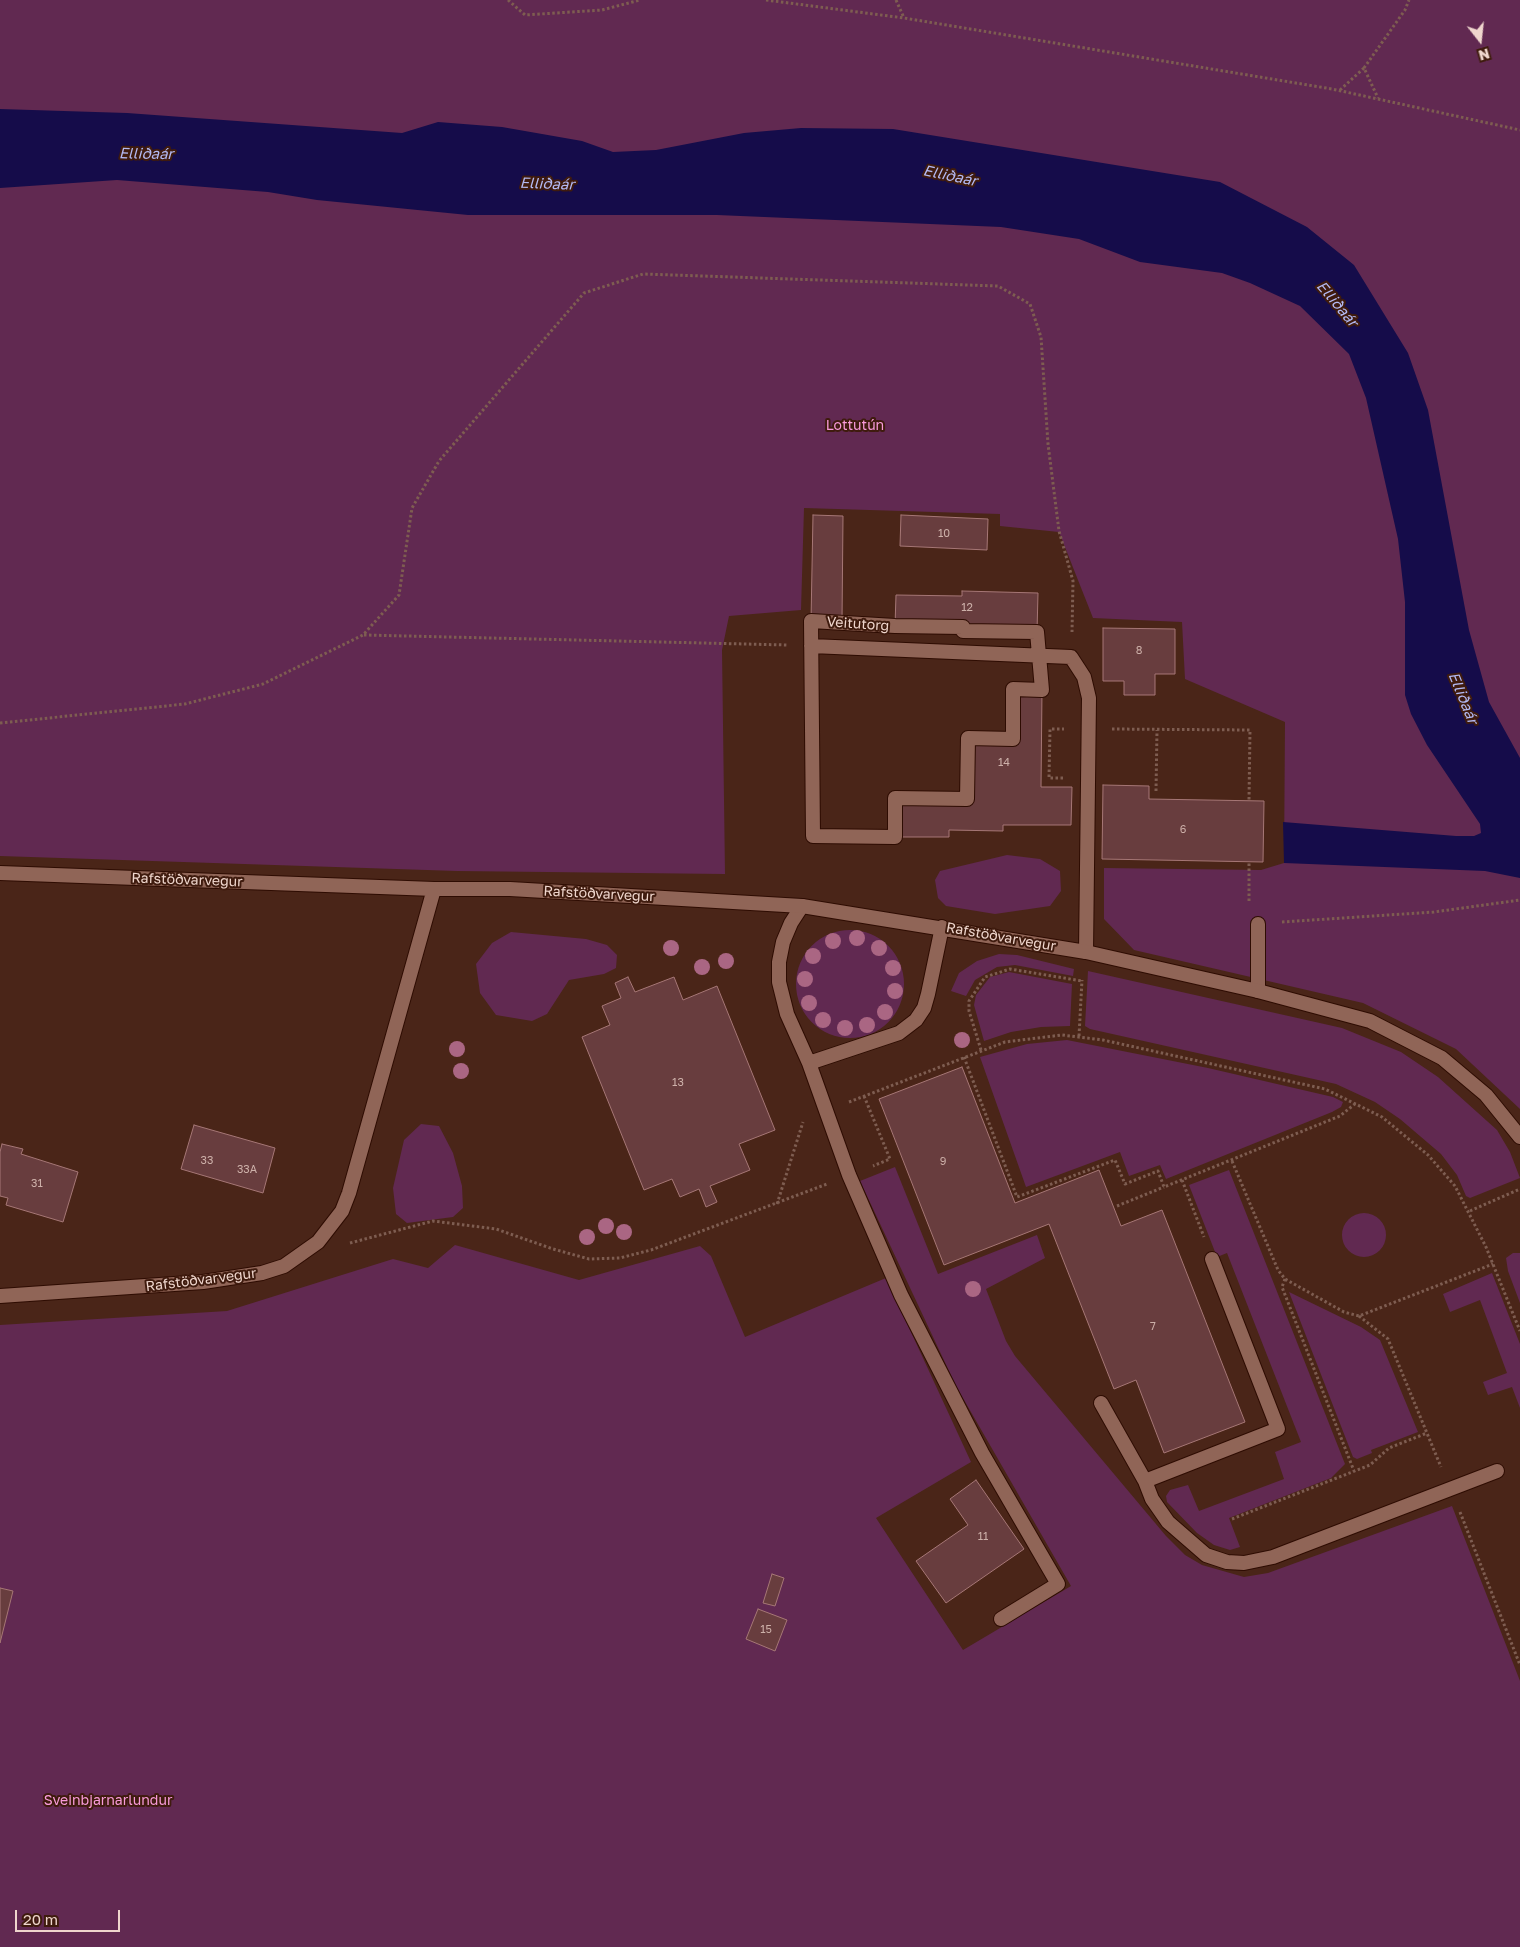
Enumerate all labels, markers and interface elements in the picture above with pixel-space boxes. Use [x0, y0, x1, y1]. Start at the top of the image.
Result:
north arrow [1455, 15, 1505, 65]
text: N [1477, 45, 1492, 65]
water label: Elliðaár [119, 145, 173, 163]
water label: Elliðaár [921, 162, 979, 190]
water label: Elliðaár [519, 174, 575, 194]
water label: Elliðaár [1313, 277, 1361, 331]
park label: Lottutún [826, 418, 884, 434]
house number: 10 [938, 527, 950, 541]
house number: 12 [961, 601, 973, 615]
street label: Veitutorg [826, 613, 890, 635]
house number: 8 [1136, 644, 1142, 658]
water label: Elliðaár [1444, 669, 1482, 727]
house number: 14 [998, 756, 1010, 770]
house number: 6 [1180, 823, 1186, 837]
street label: Rafstöðvarvegur [131, 870, 243, 890]
street label: Rafstöðvarvegur [543, 883, 655, 905]
street label: Rafstöðvarvegur [945, 919, 1057, 955]
house number: 13 [672, 1076, 684, 1090]
house number: 33 [201, 1154, 213, 1168]
house number: 9 [940, 1155, 946, 1169]
house number: 33A [237, 1163, 257, 1177]
house number: 31 [31, 1177, 43, 1191]
street label: Rafstöðvarvegur [145, 1265, 257, 1295]
house number: 7 [1150, 1320, 1156, 1334]
house number: 11 [978, 1530, 988, 1544]
house number: 15 [760, 1623, 772, 1637]
park label: Sveinbjarnarlundur [44, 1793, 172, 1809]
scale bar [18, 1900, 122, 1932]
text: 20 m [23, 1910, 58, 1928]

